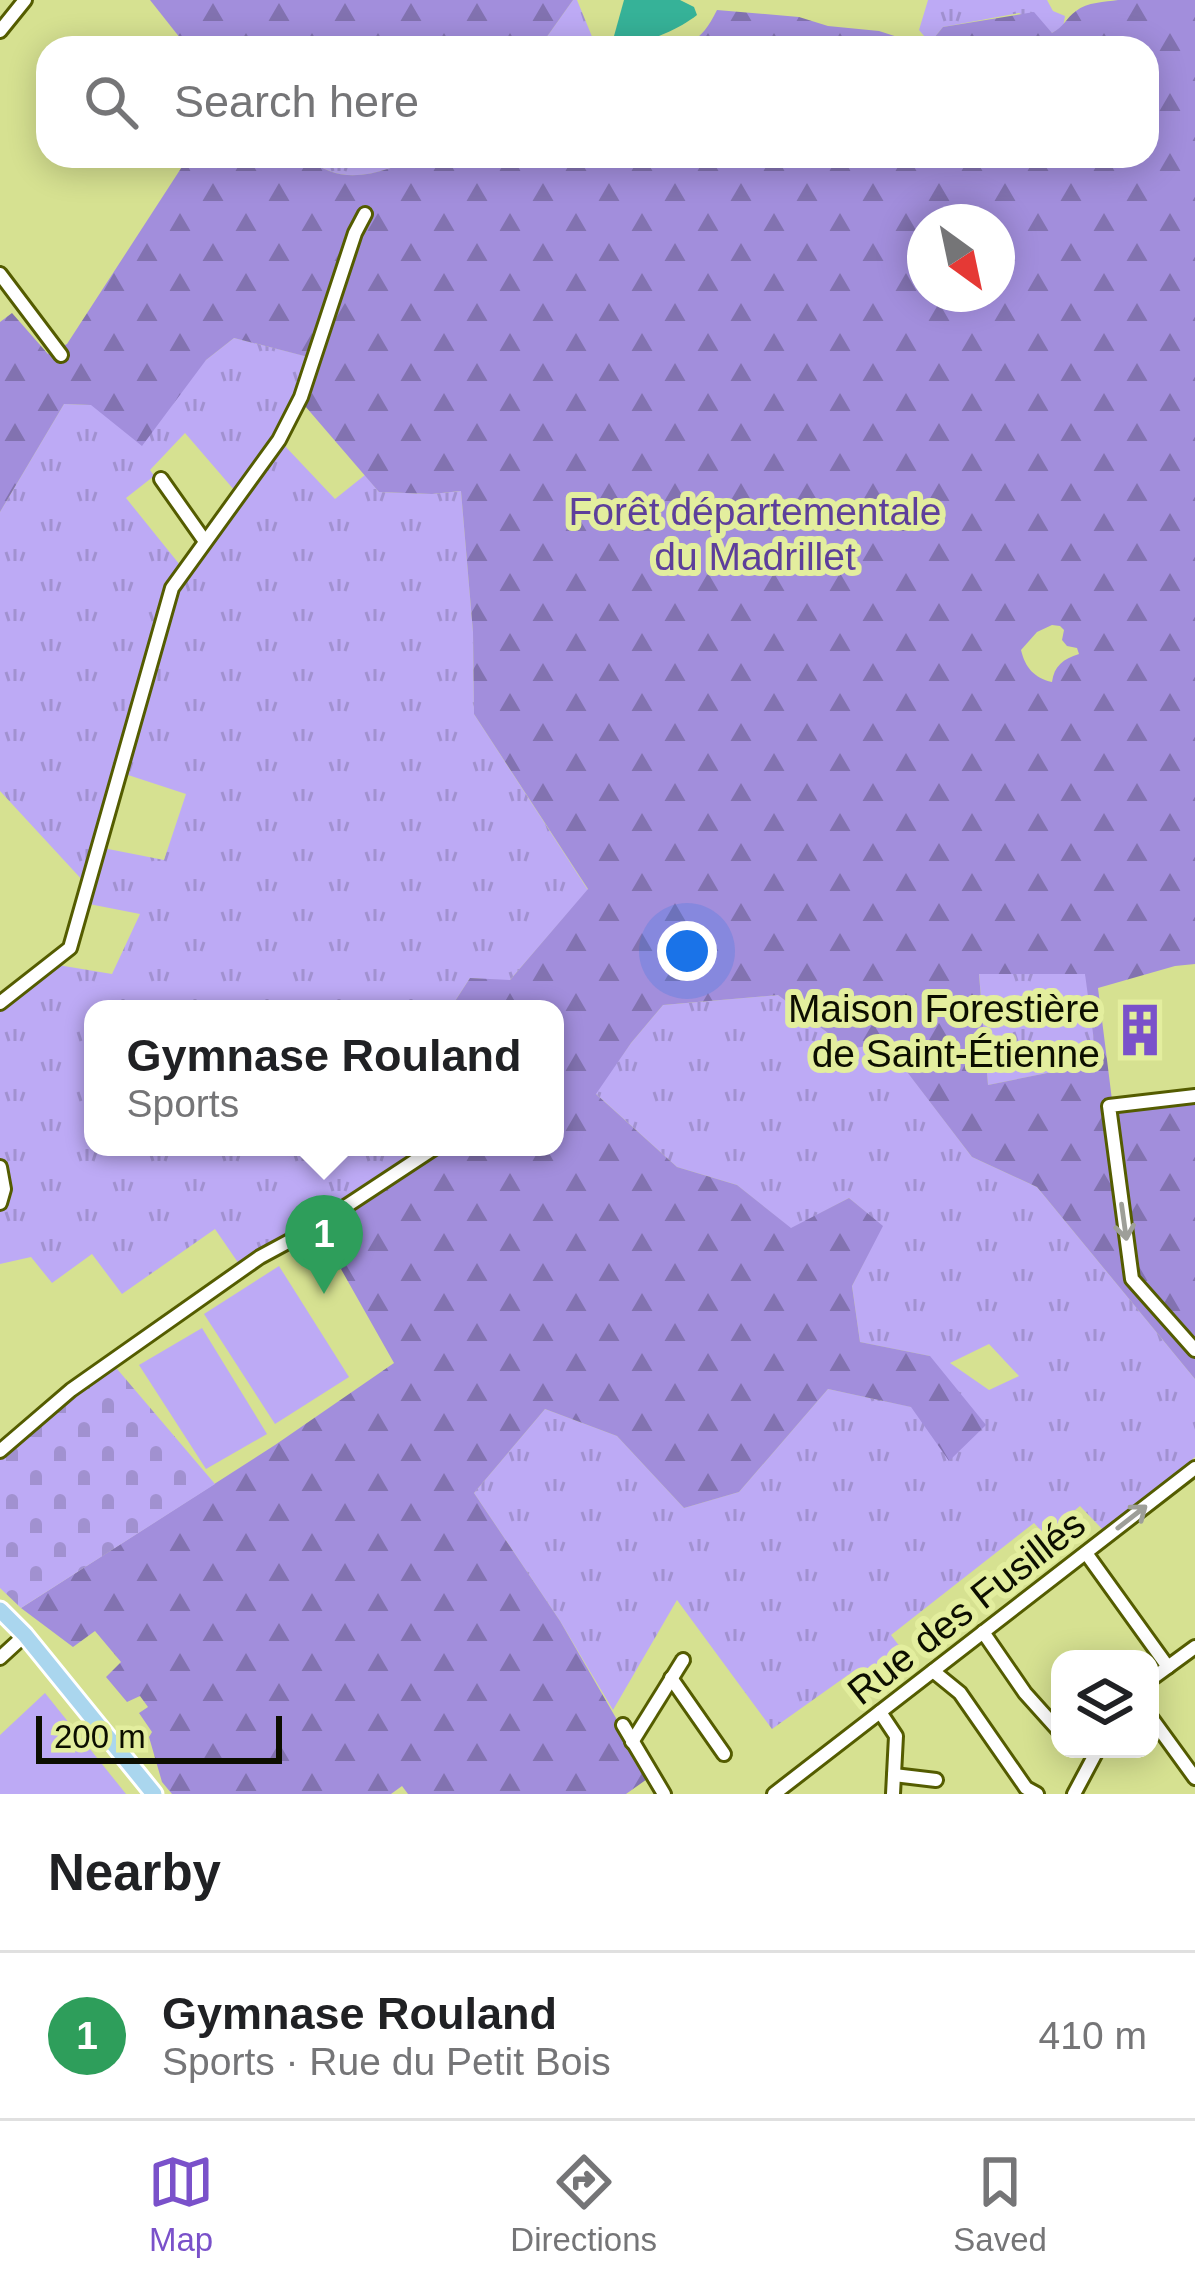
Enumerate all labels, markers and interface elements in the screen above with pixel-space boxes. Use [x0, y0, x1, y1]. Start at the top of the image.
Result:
search box [36, 36, 1159, 168]
icon: search [78, 69, 144, 135]
text: Search here [174, 76, 419, 127]
north arrow [907, 204, 1015, 312]
park label: Forêt départementale du Madrillet [569, 490, 941, 578]
your location [657, 921, 717, 981]
place label: Maison Forestière de Saint-Étienne [788, 987, 1100, 1075]
popup [84, 1000, 564, 1156]
building icon: Maison Forestière de Saint-Étienne [1111, 1001, 1169, 1059]
text: Gymnase Rouland [126, 1030, 522, 1081]
text: Sports [126, 1082, 239, 1125]
pin: 1 [285, 1195, 363, 1294]
one-way arrow [1114, 1201, 1136, 1240]
street label: Rue des Fusillés [839, 1502, 1093, 1713]
one-way arrow [1116, 1504, 1148, 1531]
map controls [1051, 1650, 1159, 1758]
button: layers [1051, 1650, 1159, 1758]
scale bar [36, 1710, 282, 1763]
text: 200 m [54, 1718, 146, 1755]
text: Nearby [48, 1844, 221, 1901]
text: Gymnase Rouland [162, 1988, 557, 2039]
text: 1 [76, 2014, 98, 2057]
text: 410 m [1039, 2014, 1147, 2057]
text: Sports · Rue du Petit Bois [162, 2040, 611, 2083]
tab: Map [148, 2149, 214, 2259]
tab: Directions [510, 2149, 657, 2259]
tab: Saved [953, 2149, 1047, 2259]

